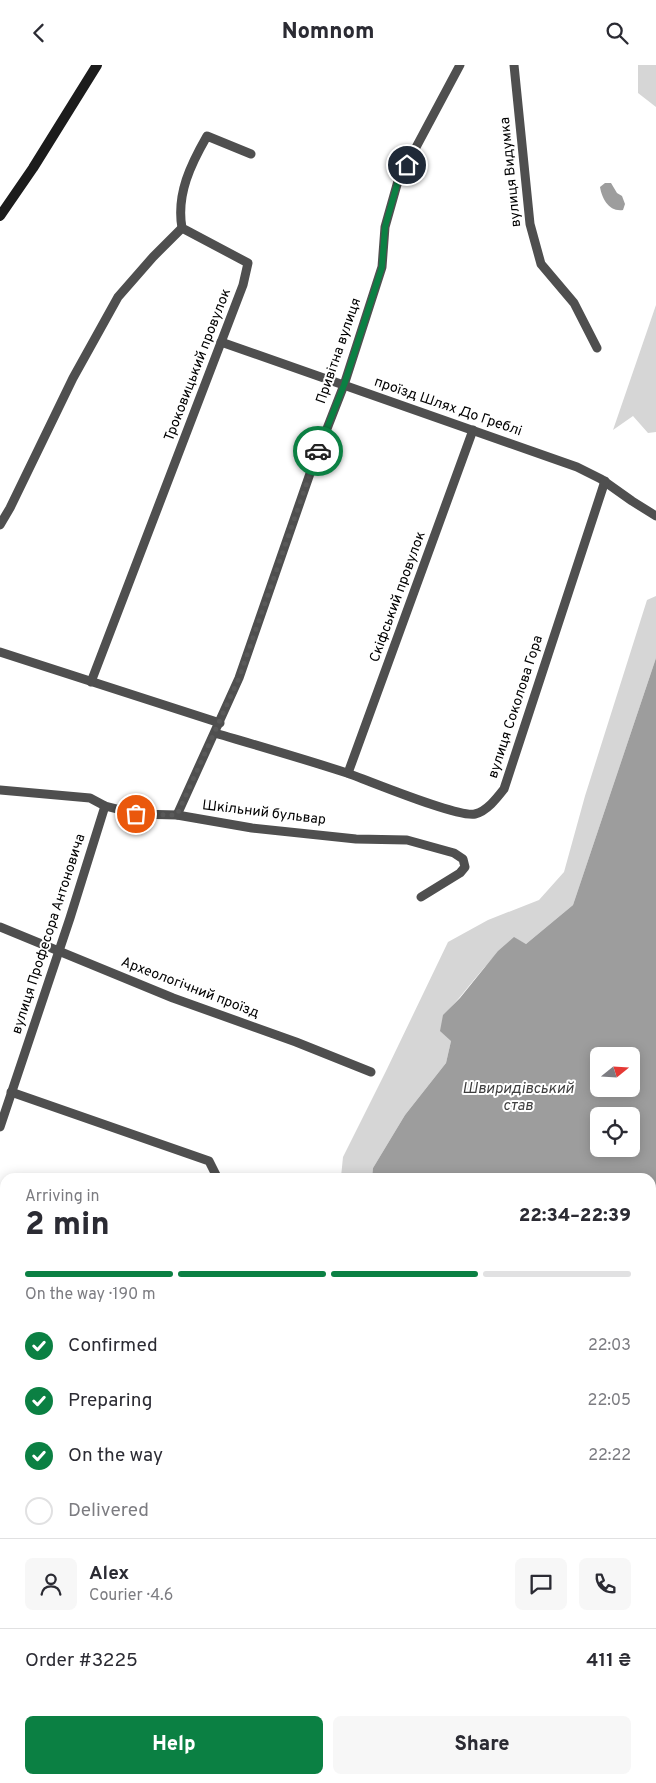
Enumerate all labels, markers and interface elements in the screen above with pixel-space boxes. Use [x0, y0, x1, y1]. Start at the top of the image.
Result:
icon: back [25, 19, 53, 47]
text: Nomnom [282, 19, 374, 46]
icon: search [603, 19, 631, 47]
street label: вулиця Видумка [497, 116, 525, 228]
pin [386, 144, 428, 186]
icon: home [393, 151, 421, 179]
street label: Троковицький провулок [161, 286, 235, 444]
street label: Привітна вулиця [313, 296, 365, 406]
street label: проїзд Шлях До Греблі [372, 374, 524, 440]
courier [293, 426, 343, 476]
icon: car [304, 437, 332, 465]
street label: Скіфський провулок [366, 529, 430, 665]
street label: вулиця Соколова Гора [485, 633, 547, 781]
pin [115, 793, 157, 835]
street label: Шкільний бульвар [201, 797, 327, 829]
icon: bag [122, 800, 150, 828]
street label: вулиця Професора Антоновича [9, 832, 89, 1036]
street label: Археологічний проїзд [118, 954, 262, 1022]
north arrow [590, 1047, 640, 1097]
map controls [590, 1047, 640, 1157]
water label: Швиридівський став [462, 1080, 575, 1116]
button: locate [590, 1107, 640, 1157]
text: Arriving in [25, 1187, 100, 1207]
text: 22:34–22:39 [519, 1204, 631, 1228]
text: 2 min [25, 1206, 110, 1246]
text: On the way · 190 m [25, 1285, 155, 1305]
icon: check [25, 1332, 53, 1360]
text: Confirmed [68, 1334, 158, 1358]
text: 22:03 [588, 1336, 631, 1356]
icon: check [25, 1387, 53, 1415]
text: Preparing [68, 1389, 152, 1413]
text: 22:05 [588, 1391, 631, 1411]
icon: check [25, 1442, 53, 1470]
text: On the way [68, 1444, 163, 1468]
text: 22:22 [588, 1446, 631, 1466]
text: Delivered [68, 1499, 149, 1523]
button: person [25, 1558, 77, 1610]
button: chat [515, 1558, 567, 1610]
button: phone [579, 1558, 631, 1610]
text: Alex [89, 1562, 129, 1586]
text: Courier · 4.6 [89, 1586, 173, 1606]
text: Order #3225 [25, 1649, 138, 1673]
text: 411 ₴ [586, 1649, 631, 1673]
button: Help [25, 1716, 323, 1774]
button: Share [333, 1716, 631, 1774]

